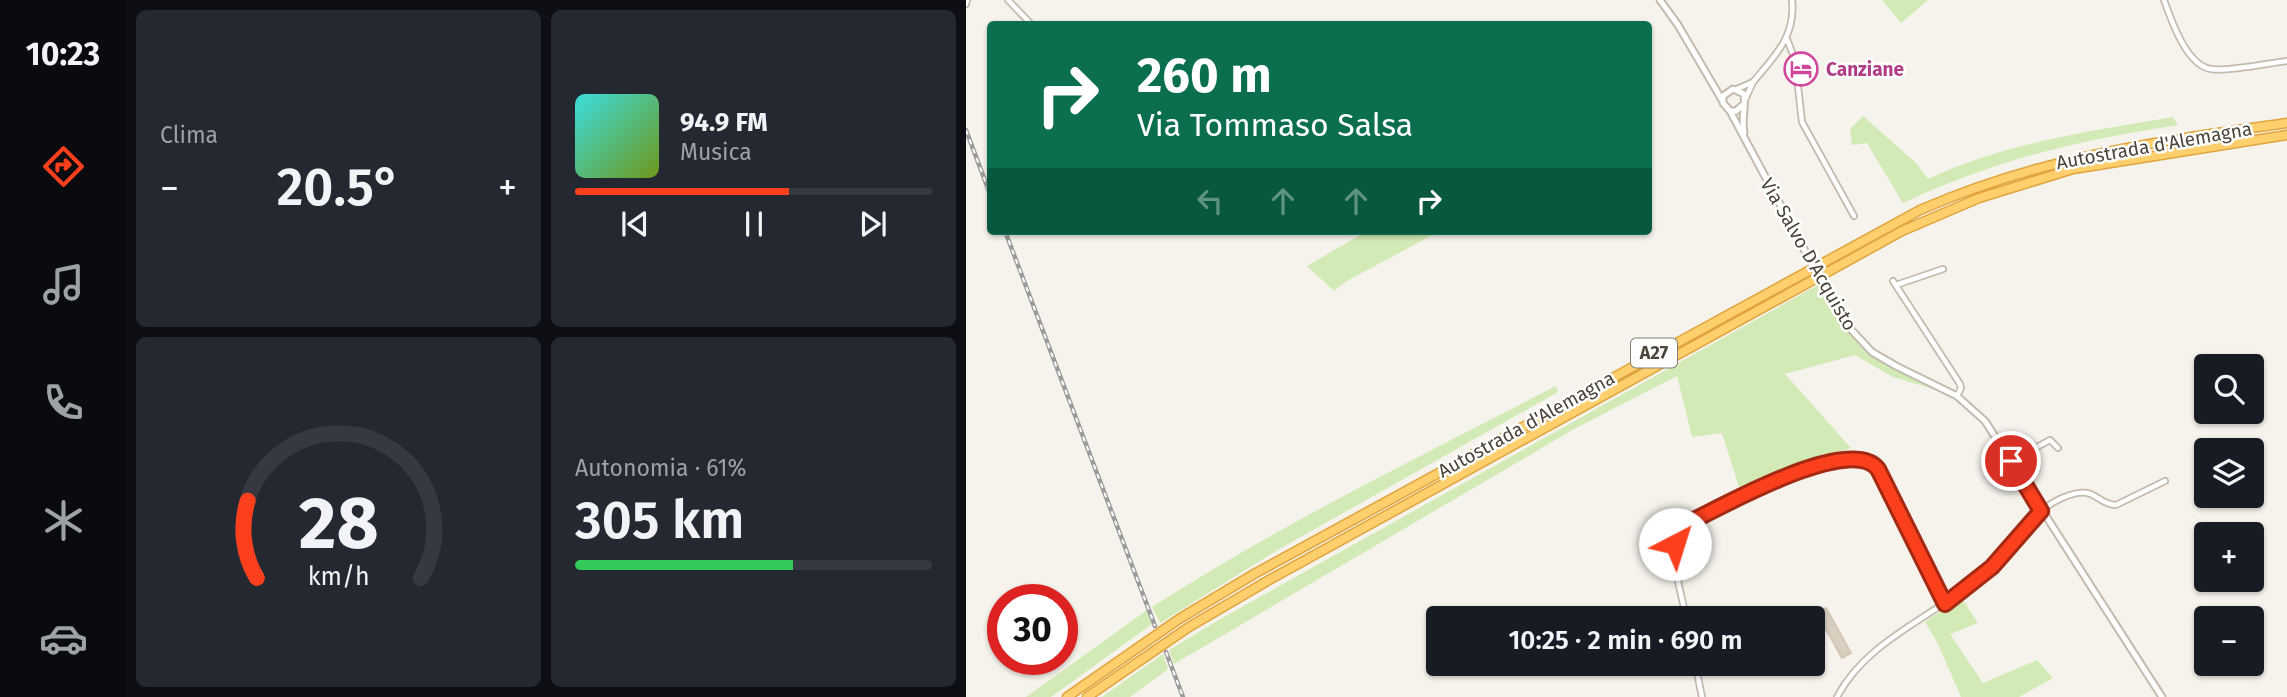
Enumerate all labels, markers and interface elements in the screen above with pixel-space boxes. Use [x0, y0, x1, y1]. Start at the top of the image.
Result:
text: 10:23 [26, 35, 100, 73]
text: 260 m [1137, 46, 1272, 105]
icon: right [1022, 49, 1113, 140]
hotel icon: Canziane [1782, 50, 1820, 88]
place label: Canziane [1826, 58, 1904, 81]
text: Via Tommaso Salsa [1137, 106, 1413, 144]
text: 94.9 FM [680, 107, 768, 138]
street label: Autostrada d'Alemagna [2054, 117, 2254, 174]
text: Clima [160, 121, 218, 149]
text: Musica [680, 138, 752, 166]
icon: directions [39, 142, 88, 191]
text: 20.5° [277, 156, 400, 219]
text: − [160, 165, 179, 211]
text: + [498, 165, 517, 211]
street label: Via Salvo D'Acquisto [1756, 174, 1862, 335]
icon: left [1191, 182, 1229, 220]
icon: ahead [1264, 182, 1302, 220]
icon: ahead [1337, 182, 1375, 220]
icon: right [1410, 182, 1448, 220]
icon: previous [616, 205, 654, 243]
icon: pause [735, 205, 773, 243]
icon: next [854, 205, 892, 243]
icon: music [39, 260, 88, 309]
road number: A27 [1631, 338, 1677, 368]
map controls [2194, 354, 2264, 676]
button: search [2194, 354, 2264, 424]
street label: Autostrada d'Alemagna [1434, 366, 1619, 483]
icon: phone [39, 378, 88, 427]
pin [1981, 431, 2041, 491]
button: layers [2194, 438, 2264, 508]
icon: arrive [1992, 442, 2030, 480]
text: Autonomia · 61% [575, 454, 746, 482]
text: 28 [299, 480, 378, 567]
text: 305 km [575, 489, 744, 552]
icon: climate [39, 496, 88, 545]
position arrow [1638, 507, 1712, 581]
button: + [2194, 522, 2264, 592]
text: km/h [308, 562, 369, 592]
speed limit sign: 30 [987, 584, 1078, 675]
button: − [2194, 606, 2264, 676]
icon: car [39, 614, 88, 663]
text: 10:25 · 2 min · 690 m [1509, 625, 1742, 656]

